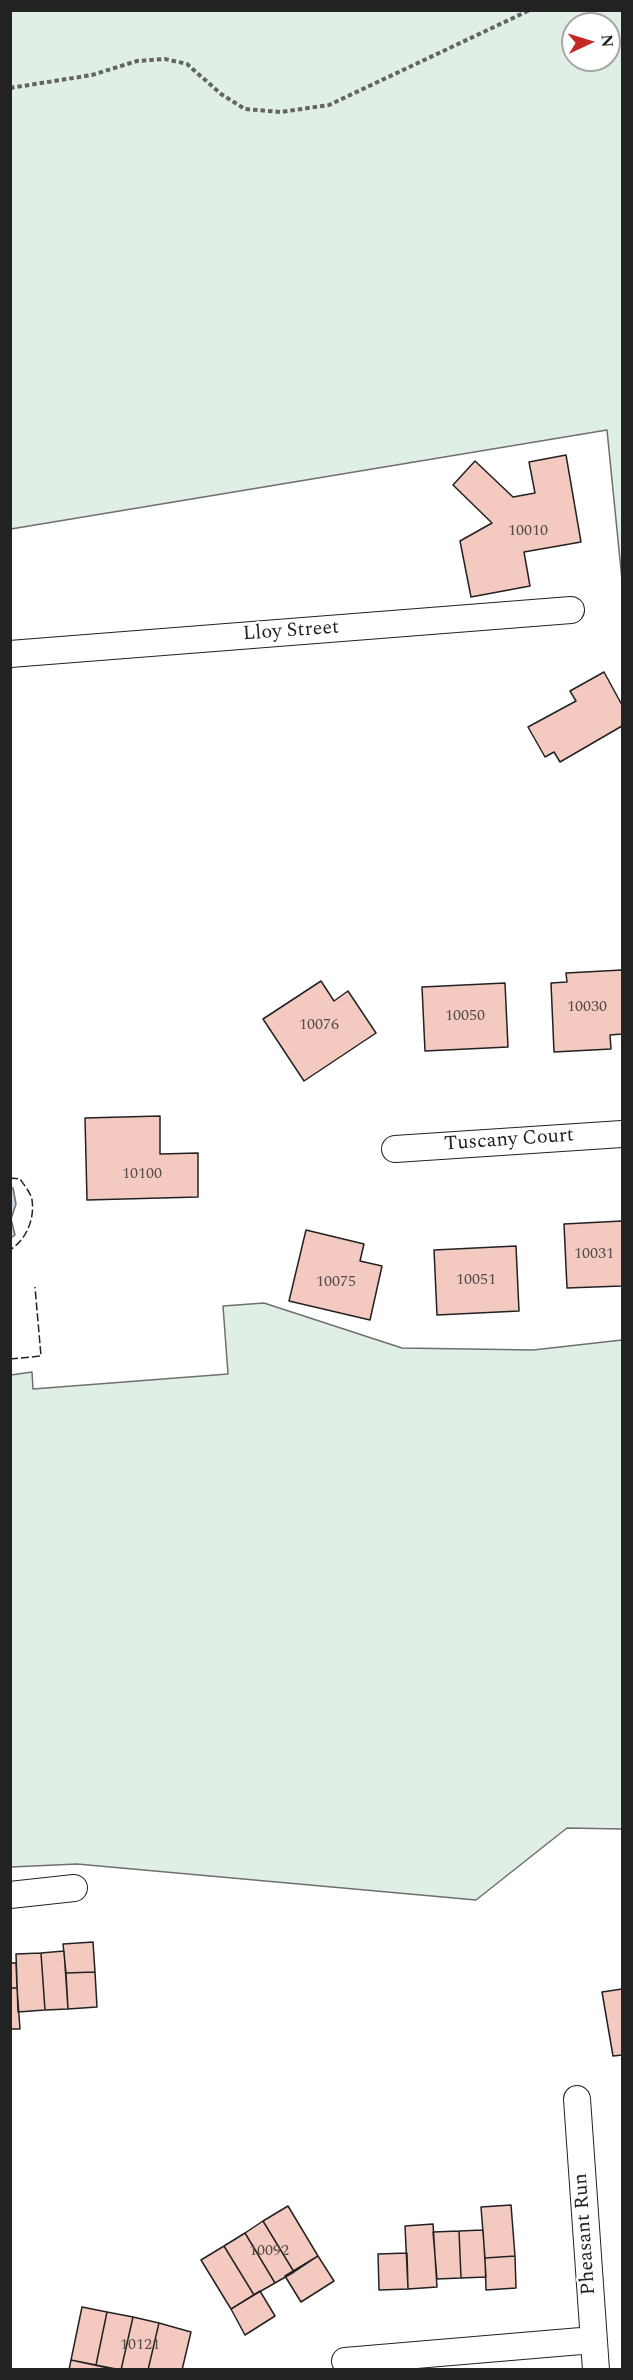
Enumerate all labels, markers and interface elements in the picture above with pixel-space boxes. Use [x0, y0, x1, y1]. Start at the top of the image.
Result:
north arrow [561, 12, 621, 72]
text: N [595, 34, 619, 48]
house number: 10010 [508, 522, 548, 542]
street label: Lloy Street [242, 617, 340, 647]
house number: 10030 [567, 998, 607, 1018]
house number: 10050 [445, 1007, 485, 1027]
house number: 10076 [299, 1016, 339, 1036]
street label: Tuscany Court [443, 1124, 575, 1158]
house number: 10100 [122, 1165, 162, 1185]
house number: 10031 [574, 1245, 614, 1265]
house number: 10051 [456, 1271, 496, 1291]
house number: 10075 [316, 1273, 356, 1293]
street label: Pheasant Run [570, 2172, 602, 2296]
house number: 10092 [249, 2242, 289, 2262]
house number: 10121 [120, 2336, 160, 2356]

